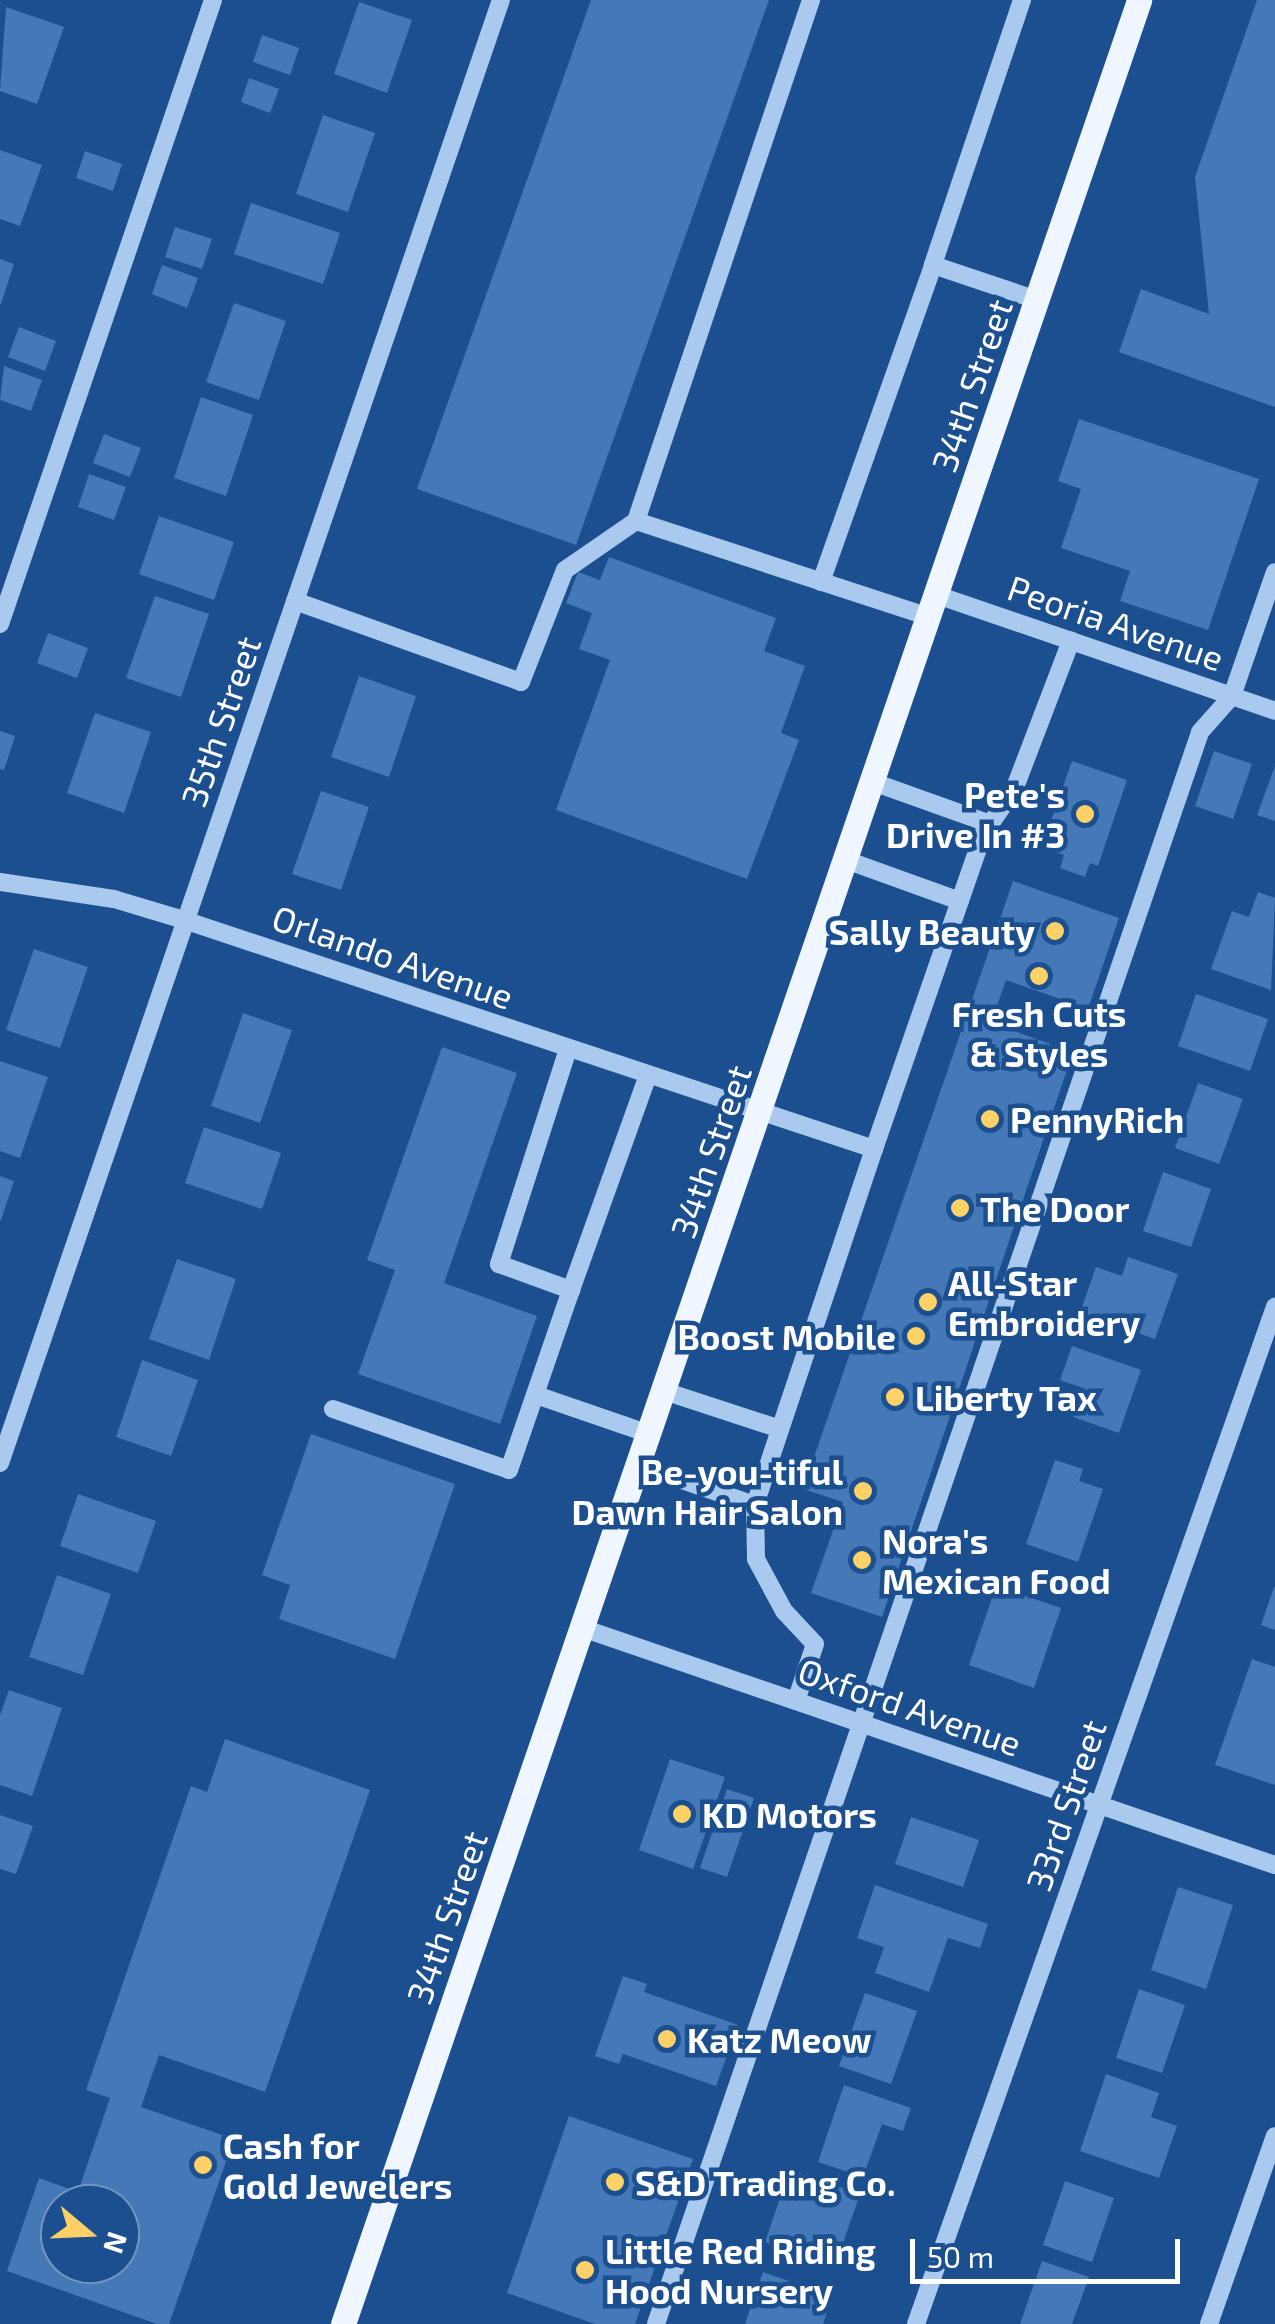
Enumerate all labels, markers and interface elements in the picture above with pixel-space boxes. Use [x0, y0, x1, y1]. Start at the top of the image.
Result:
street label: 34th Street [922, 293, 1020, 477]
street label: Peoria Avenue [1002, 565, 1230, 679]
street label: 35th Street [171, 631, 269, 811]
place label: Pete's Drive In #3 [886, 773, 1065, 855]
marker: Pete's Drive In #3 [1074, 803, 1096, 825]
street label: Orlando Avenue [267, 895, 519, 1017]
place label: Sally Beauty [828, 910, 1035, 952]
marker: Sally Beauty [1044, 920, 1066, 942]
marker: Fresh Cuts & Styles [1028, 965, 1050, 987]
place label: Fresh Cuts & Styles [952, 992, 1126, 1074]
street label: 34th Street [661, 1059, 759, 1243]
place label: PennyRich [1010, 1098, 1184, 1140]
marker: PennyRich [979, 1108, 1001, 1130]
place label: The Door [980, 1187, 1130, 1229]
marker: The Door [949, 1197, 971, 1219]
place label: All-Star Embroidery [948, 1261, 1140, 1343]
marker: All-Star Embroidery [917, 1291, 939, 1313]
place label: Boost Mobile [677, 1315, 896, 1357]
marker: Boost Mobile [905, 1325, 927, 1347]
place label: Liberty Tax [915, 1376, 1098, 1418]
marker: Liberty Tax [884, 1386, 906, 1408]
place label: Be-you-tiful Dawn Hair Salon [571, 1450, 843, 1532]
marker: Be-you-tiful Dawn Hair Salon [852, 1480, 874, 1502]
place label: Nora's Mexican Food [882, 1519, 1111, 1601]
marker: Nora's Mexican Food [851, 1549, 873, 1571]
street label: Oxford Avenue [793, 1648, 1027, 1764]
street label: 33rd Street [1016, 1714, 1114, 1896]
place label: KD Motors [702, 1793, 877, 1835]
marker: KD Motors [671, 1803, 693, 1825]
street label: 34th Street [397, 1825, 495, 2009]
place label: Katz Meow [687, 2018, 871, 2060]
marker: Katz Meow [656, 2028, 678, 2050]
place label: Cash for Gold Jewelers [223, 2124, 453, 2206]
marker: Cash for Gold Jewelers [192, 2154, 214, 2176]
place label: S&D Trading Co. [635, 2161, 896, 2203]
marker: S&D Trading Co. [604, 2171, 626, 2193]
north arrow [40, 2184, 140, 2284]
scale bar [915, 2219, 1185, 2281]
text: N [97, 2228, 136, 2258]
place label: Little Red Riding Hood Nursery [605, 2229, 876, 2311]
text: 50 m [927, 2238, 994, 2274]
marker: Little Red Riding Hood Nursery [574, 2259, 596, 2281]

